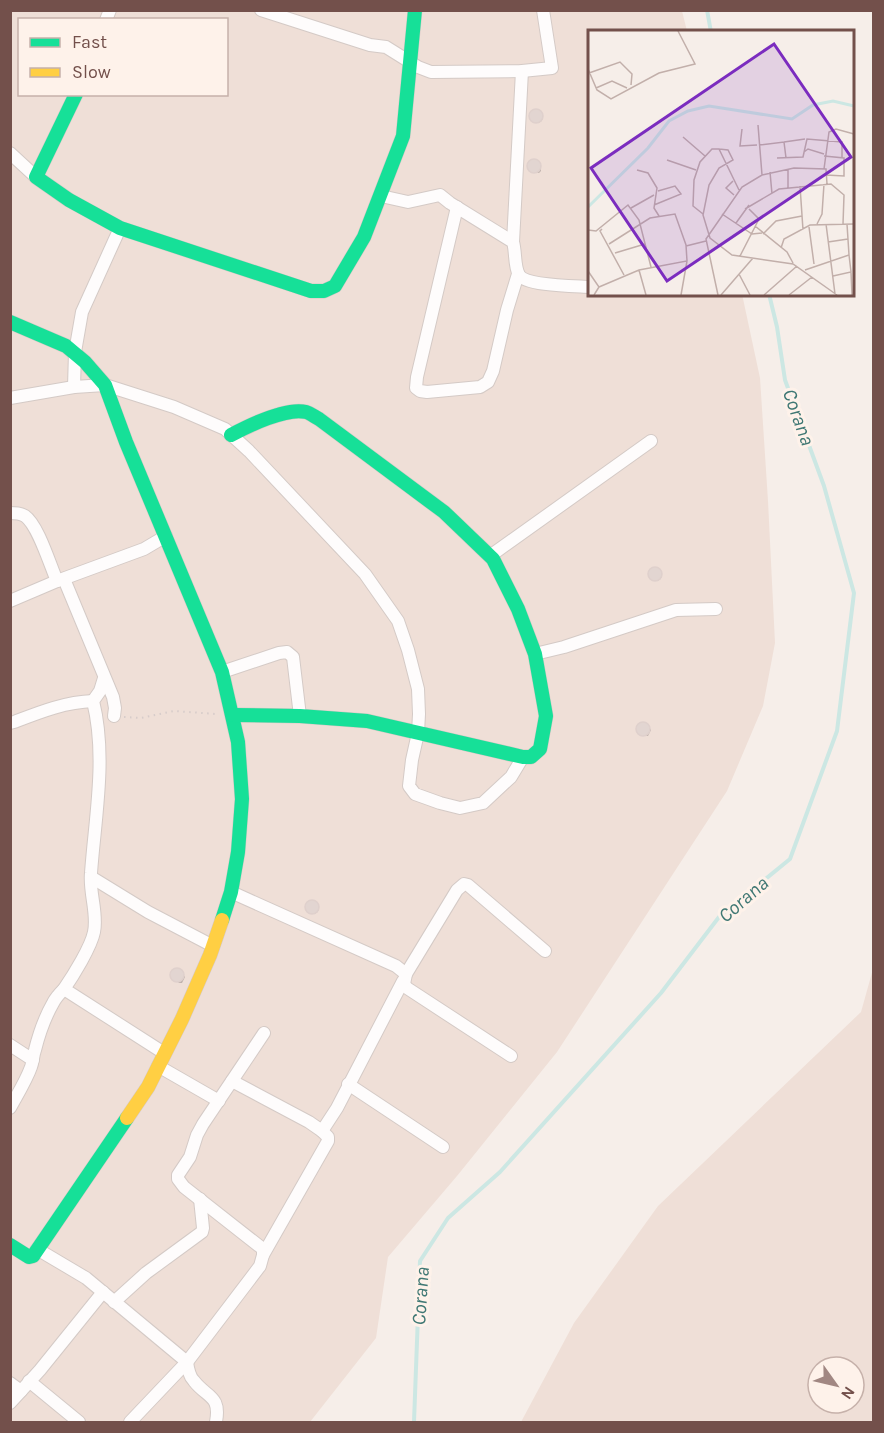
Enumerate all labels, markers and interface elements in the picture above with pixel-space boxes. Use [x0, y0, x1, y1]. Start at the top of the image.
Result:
legend [18, 18, 228, 96]
inset map [588, 30, 854, 296]
text: Fast [72, 31, 107, 53]
text: Slow [72, 61, 111, 83]
water label: Corana [778, 386, 819, 449]
water label: Corana [714, 871, 773, 927]
water label: Corana [407, 1266, 434, 1326]
north arrow [806, 1355, 866, 1415]
text: N [837, 1383, 859, 1403]

